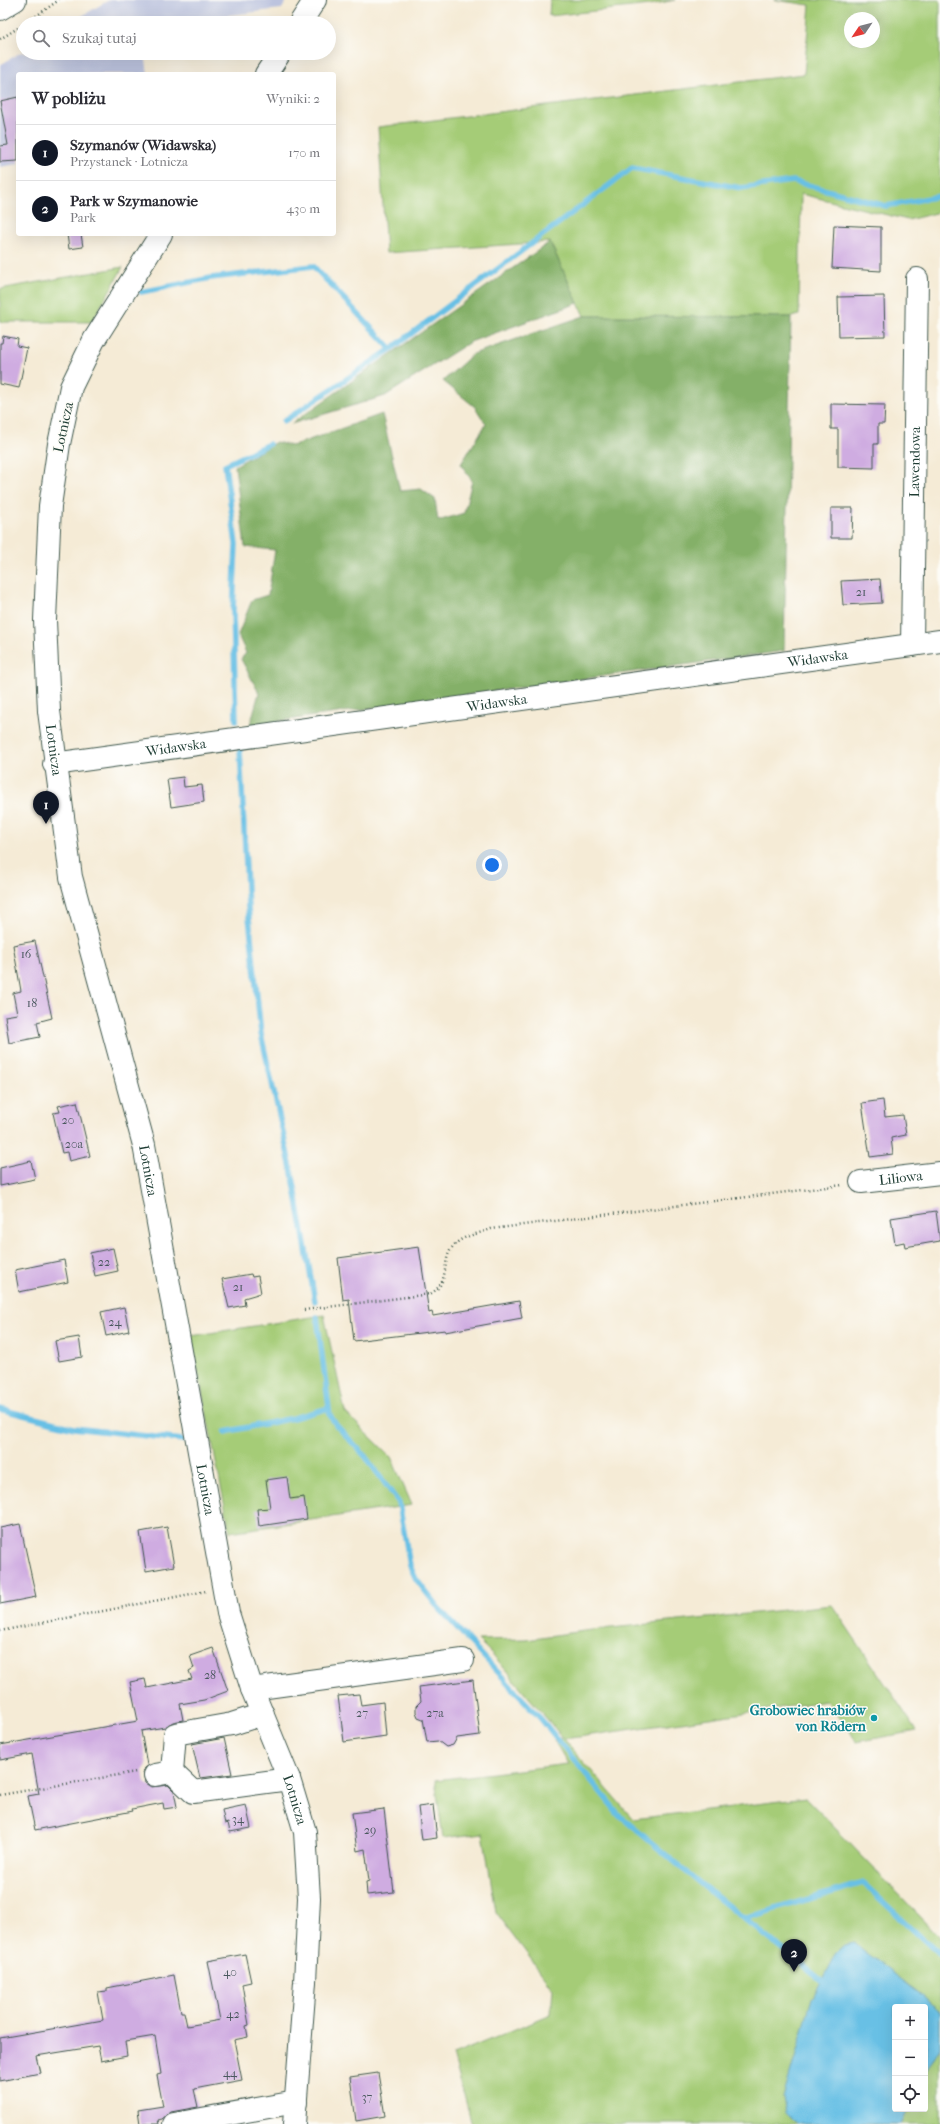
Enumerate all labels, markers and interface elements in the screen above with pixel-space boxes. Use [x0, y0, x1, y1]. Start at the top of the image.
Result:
north arrow [844, 12, 880, 48]
search box [16, 16, 336, 60]
icon: search [30, 27, 52, 49]
text: Szukaj tutaj [62, 29, 136, 47]
text: W pobliżu [32, 88, 106, 108]
text: Wyniki: 2 [266, 91, 320, 106]
text: Szymanów (Widawska) [70, 136, 216, 154]
text: 1 [43, 145, 47, 160]
text: 170 m [288, 145, 320, 160]
text: Przystanek · Lotnicza [70, 154, 188, 169]
text: Park w Szymanowie [70, 192, 198, 210]
text: 2 [42, 201, 48, 216]
text: 430 m [286, 201, 320, 216]
text: Park [70, 210, 96, 225]
street label: Lotnicza [50, 400, 77, 454]
street label: Lawendowa [906, 426, 924, 498]
house number: 21 [856, 585, 866, 599]
street label: Widawska [785, 646, 850, 671]
street label: Widawska [465, 690, 529, 716]
street label: Lotnicza [42, 723, 66, 777]
street label: Widawska [144, 735, 208, 760]
pin: 1 [33, 791, 59, 824]
your location [482, 855, 502, 875]
house number: 16 [21, 947, 32, 961]
house number: 18 [27, 996, 37, 1010]
house number: 20 [62, 1113, 74, 1127]
house number: 20a [65, 1137, 84, 1151]
street label: Lotnicza [135, 1144, 161, 1198]
street label: Liliowa [878, 1167, 924, 1189]
house number: 22 [98, 1255, 110, 1269]
house number: 21 [233, 1280, 243, 1294]
house number: 24 [108, 1315, 123, 1329]
street label: Lotnicza [192, 1463, 218, 1517]
house number: 28 [204, 1668, 216, 1682]
place label: Grobowiec hrabiów von Rödern [750, 1702, 867, 1735]
house number: 27 [356, 1706, 368, 1720]
house number: 27a [426, 1706, 444, 1720]
marker: Grobowiec hrabiów von Rödern [869, 1713, 879, 1723]
street label: Lotnicza [279, 1772, 310, 1827]
house number: 34 [232, 1812, 245, 1826]
house number: 29 [364, 1823, 376, 1837]
pin: 2 [781, 1939, 807, 1972]
house number: 40 [223, 1965, 237, 1979]
map controls [892, 2004, 928, 2112]
button: + [892, 2004, 928, 2040]
house number: 42 [226, 2007, 240, 2021]
button: − [892, 2040, 928, 2076]
house number: 44 [223, 2066, 238, 2080]
button: locate [892, 2076, 928, 2112]
house number: 37 [362, 2090, 373, 2104]

